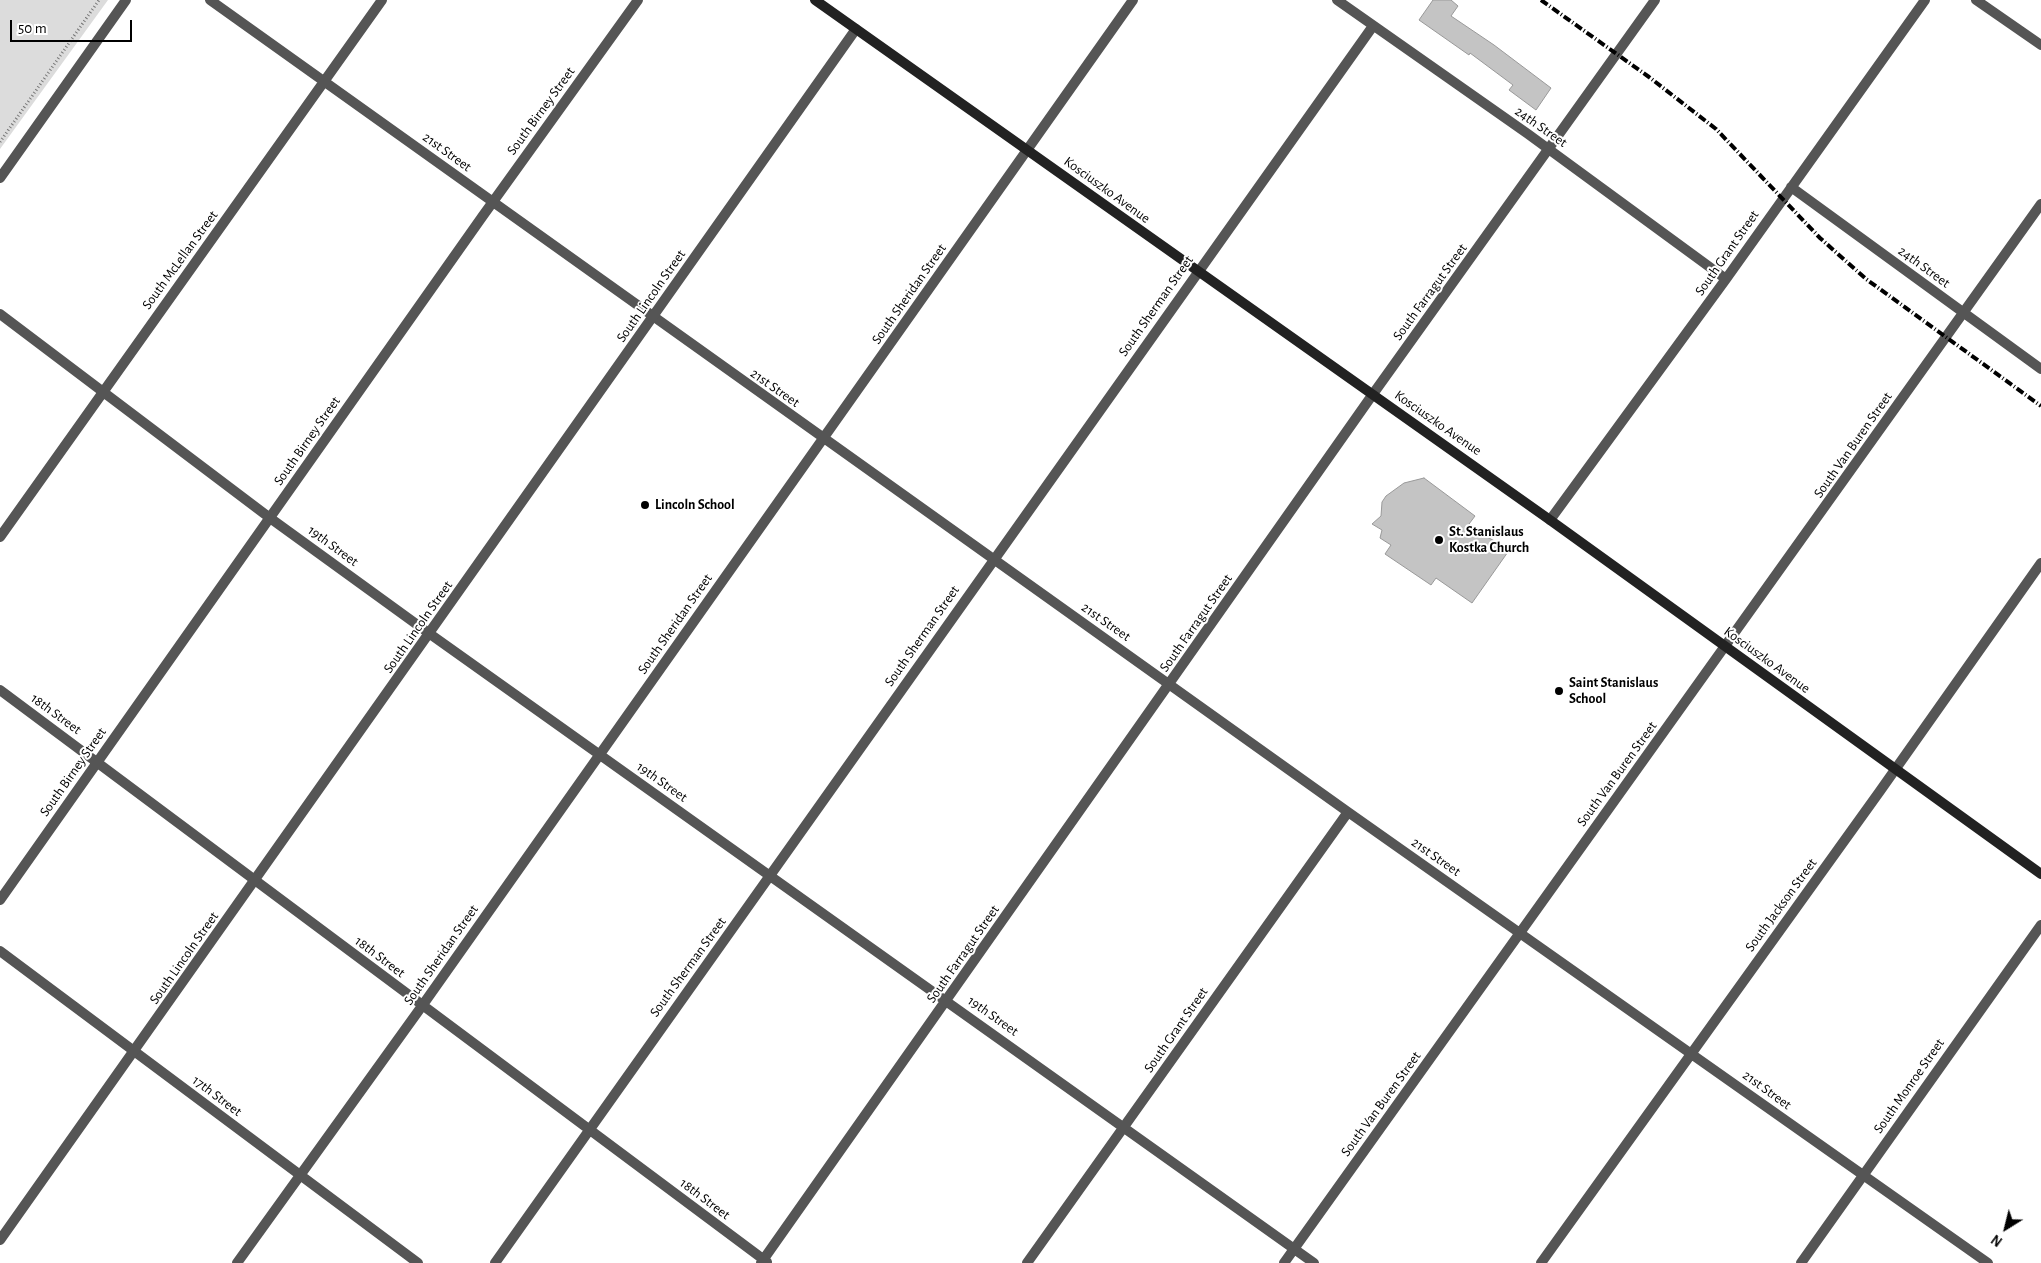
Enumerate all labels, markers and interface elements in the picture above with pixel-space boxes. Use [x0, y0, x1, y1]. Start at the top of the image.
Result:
scale bar [12, 10, 135, 42]
text: 50 m [18, 21, 47, 36]
street label: South Birney Street [503, 64, 579, 158]
street label: 24th Street [1512, 103, 1570, 151]
street label: 21st Street [419, 129, 475, 175]
street label: Kosciuszko Avenue [1061, 153, 1153, 227]
street label: South McLellan Street [139, 207, 221, 313]
street label: South Grant Street [1691, 207, 1763, 299]
street label: South Farragut Street [1389, 240, 1471, 344]
street label: South Sheridan Street [868, 241, 950, 347]
street label: 24th Street [1895, 243, 1953, 291]
street label: South Lincoln Street [613, 247, 689, 345]
street label: South Sherman Street [1115, 252, 1197, 360]
street label: 21st Street [747, 365, 803, 411]
street label: Kosciuszko Avenue [1391, 387, 1485, 459]
street label: South Van Buren Street [1810, 389, 1896, 501]
street label: South Birney Street [270, 393, 344, 489]
place label: Lincoln School [655, 497, 735, 513]
marker: Lincoln School [639, 499, 651, 511]
street label: 19th Street [304, 522, 362, 570]
place label: St. Stanislaus Kostka Church [1449, 524, 1529, 556]
marker: St. Stanislaus Kostka Church [1433, 534, 1445, 546]
street label: South Sheridan Street [634, 571, 716, 677]
street label: South Farragut Street [1156, 571, 1236, 675]
street label: South Lincoln Street [380, 578, 456, 676]
street label: South Sherman Street [881, 582, 963, 690]
street label: 21st Street [1078, 599, 1134, 645]
street label: Kosciuszko Avenue [1721, 623, 1813, 697]
place label: Saint Stanislaus School [1569, 675, 1658, 708]
marker: Saint Stanislaus School [1553, 685, 1565, 697]
street label: 18th Street [27, 690, 85, 738]
street label: South Van Buren Street [1573, 718, 1661, 830]
street label: South Birney Street [36, 724, 110, 820]
street label: 19th Street [633, 758, 691, 806]
street label: 21st Street [1408, 834, 1464, 880]
street label: South Jackson Street [1742, 855, 1820, 955]
street label: South Sheridan Street [400, 902, 482, 1008]
street label: South Farragut Street [923, 902, 1003, 1006]
street label: South Lincoln Street [146, 909, 222, 1007]
street label: South Sherman Street [646, 914, 730, 1020]
street label: 18th Street [352, 933, 408, 981]
street label: South Grant Street [1140, 984, 1212, 1076]
street label: 19th Street [964, 992, 1022, 1040]
street label: South Monroe Street [1870, 1035, 1948, 1137]
street label: South Van Buren Street [1337, 1048, 1425, 1160]
street label: 21st Street [1739, 1067, 1795, 1113]
street label: 17th Street [189, 1072, 245, 1120]
street label: 18th Street [677, 1175, 733, 1223]
north arrow [1981, 1203, 2031, 1253]
text: N [1989, 1232, 2005, 1249]

